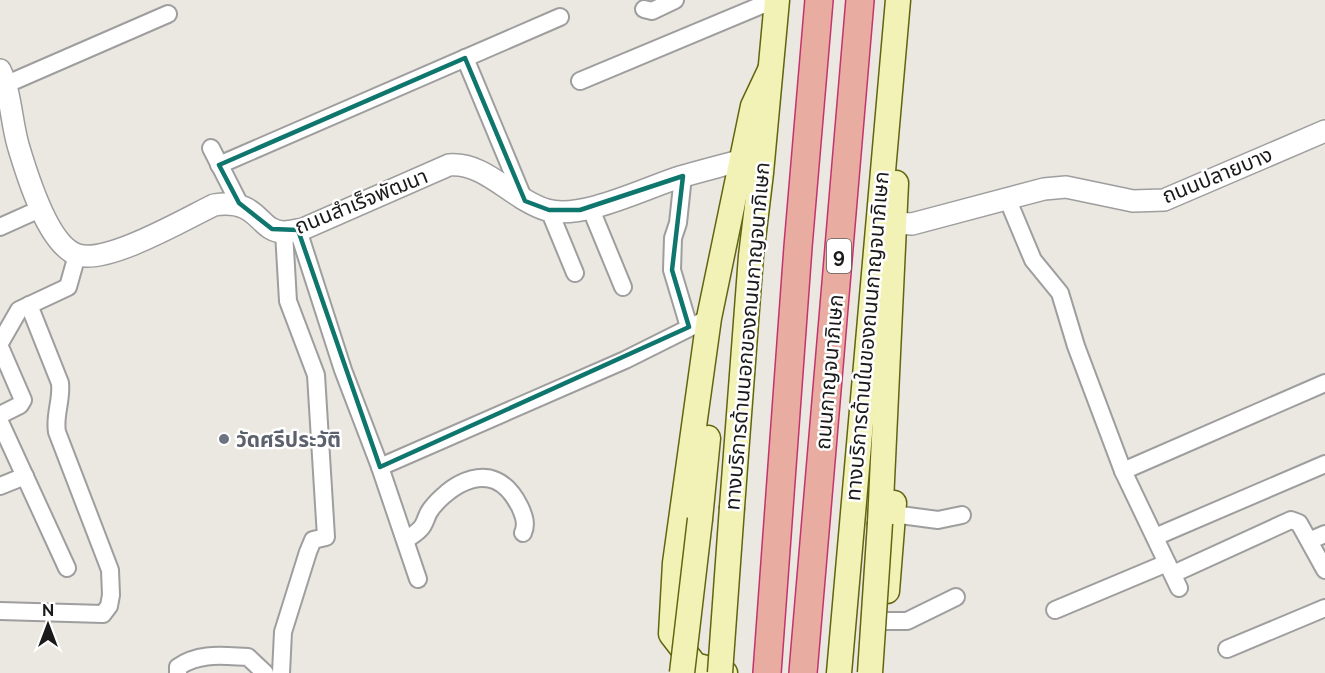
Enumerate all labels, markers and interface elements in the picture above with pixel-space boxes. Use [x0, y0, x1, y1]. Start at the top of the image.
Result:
street label: ถนนปลายบาง [1158, 142, 1276, 208]
street label: ทางบริการด้านนอกของถนนกาญจนาภิเษก [719, 161, 775, 511]
street label: ถนนสำเร็จพัฒนา [291, 163, 431, 239]
street label: ทางบริการด้านในของถนนกาญจนาภิเษก [840, 170, 894, 502]
road number: 9 [827, 239, 851, 273]
street label: ถนนกาญจนาภิเษก [810, 293, 848, 451]
place label: วัดศรีประวัติ [236, 427, 341, 452]
marker: วัดศรีประวัติ [217, 432, 231, 446]
north arrow [18, 595, 78, 655]
text: N [42, 601, 54, 620]

